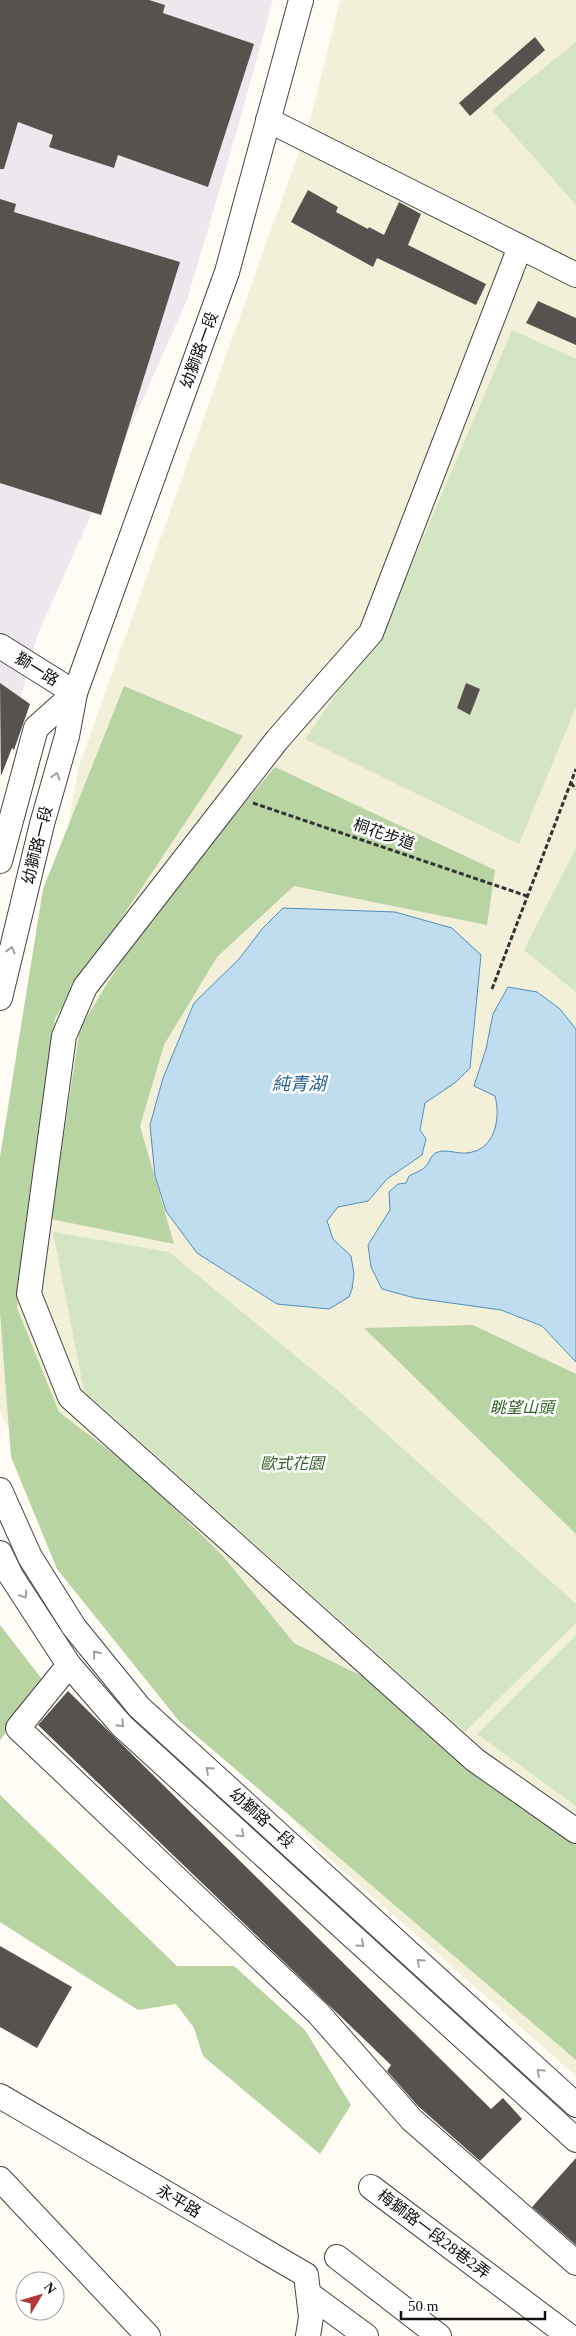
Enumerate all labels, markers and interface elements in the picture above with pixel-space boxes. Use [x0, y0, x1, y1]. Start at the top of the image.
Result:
street label: 幼獅路一段 [177, 309, 221, 391]
street label: 獅一路 [12, 649, 62, 689]
one-way arrow [50, 772, 60, 780]
street label: 幼獅路一段 [19, 804, 55, 886]
street label: 桐花步道 [351, 816, 417, 852]
one-way arrow [5, 946, 16, 955]
water label: 純青湖 [272, 1074, 329, 1094]
park label: 眺望山頭 [490, 1399, 557, 1416]
park label: 歐式花園 [260, 1455, 326, 1472]
one-way arrow [18, 1589, 27, 1599]
one-way arrow [93, 1651, 102, 1660]
one-way arrow [115, 1719, 124, 1728]
one-way arrow [206, 1767, 215, 1776]
street label: 幼獅路一段 [227, 1785, 297, 1851]
one-way arrow [235, 1829, 244, 1838]
one-way arrow [355, 1938, 364, 1947]
one-way arrow [416, 1959, 425, 1968]
one-way arrow [536, 2069, 545, 2078]
street label: 永平路 [154, 2181, 204, 2221]
street label: 梅獅路一段28巷2弄 [375, 2186, 493, 2282]
north arrow [15, 2271, 65, 2321]
text: N [41, 2280, 59, 2297]
scale bar [401, 2288, 545, 2320]
text: 50 m [408, 2298, 439, 2314]

